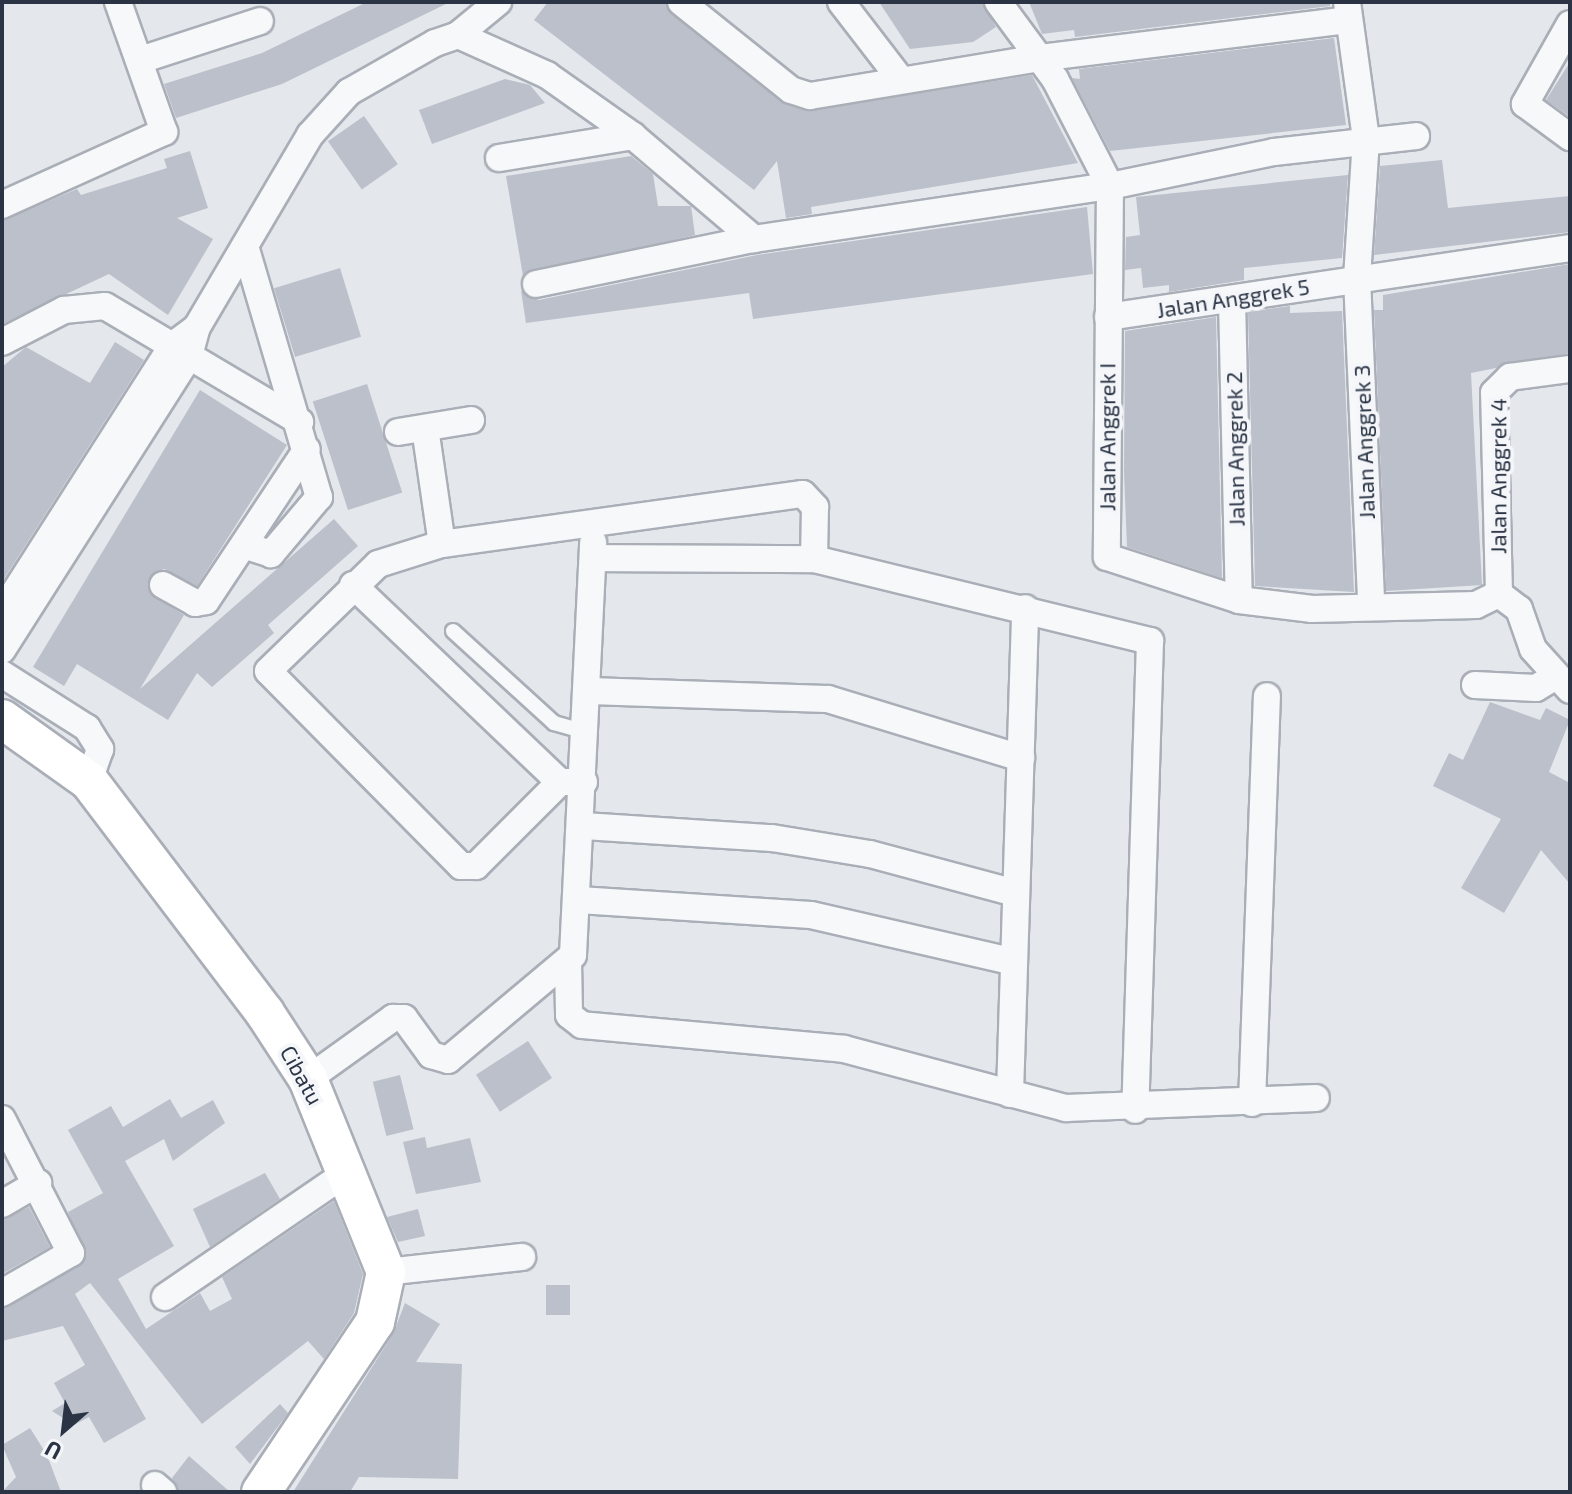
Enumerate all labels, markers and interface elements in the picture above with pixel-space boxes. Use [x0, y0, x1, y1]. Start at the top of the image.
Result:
street label: Jalan Anggrek 5 [1154, 273, 1312, 323]
street label: Jalan Anggrek I [1094, 362, 1120, 512]
street label: Jalan Anggrek 3 [1348, 364, 1380, 520]
street label: Jalan Anggrek 2 [1220, 371, 1250, 527]
street label: Jalan Anggrek 4 [1485, 398, 1511, 554]
street label: Cibatu [275, 1041, 329, 1109]
north arrow [24, 1390, 104, 1470]
text: U [40, 1436, 65, 1466]

